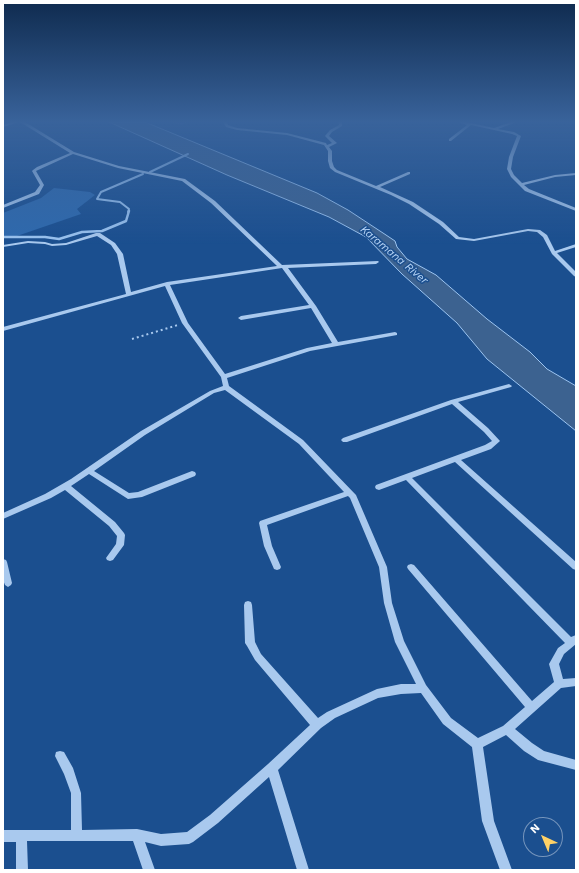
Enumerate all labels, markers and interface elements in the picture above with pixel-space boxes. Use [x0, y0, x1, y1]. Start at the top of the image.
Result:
water label: Karamana River [358, 223, 430, 287]
north arrow [523, 817, 563, 857]
text: N [528, 821, 542, 836]

